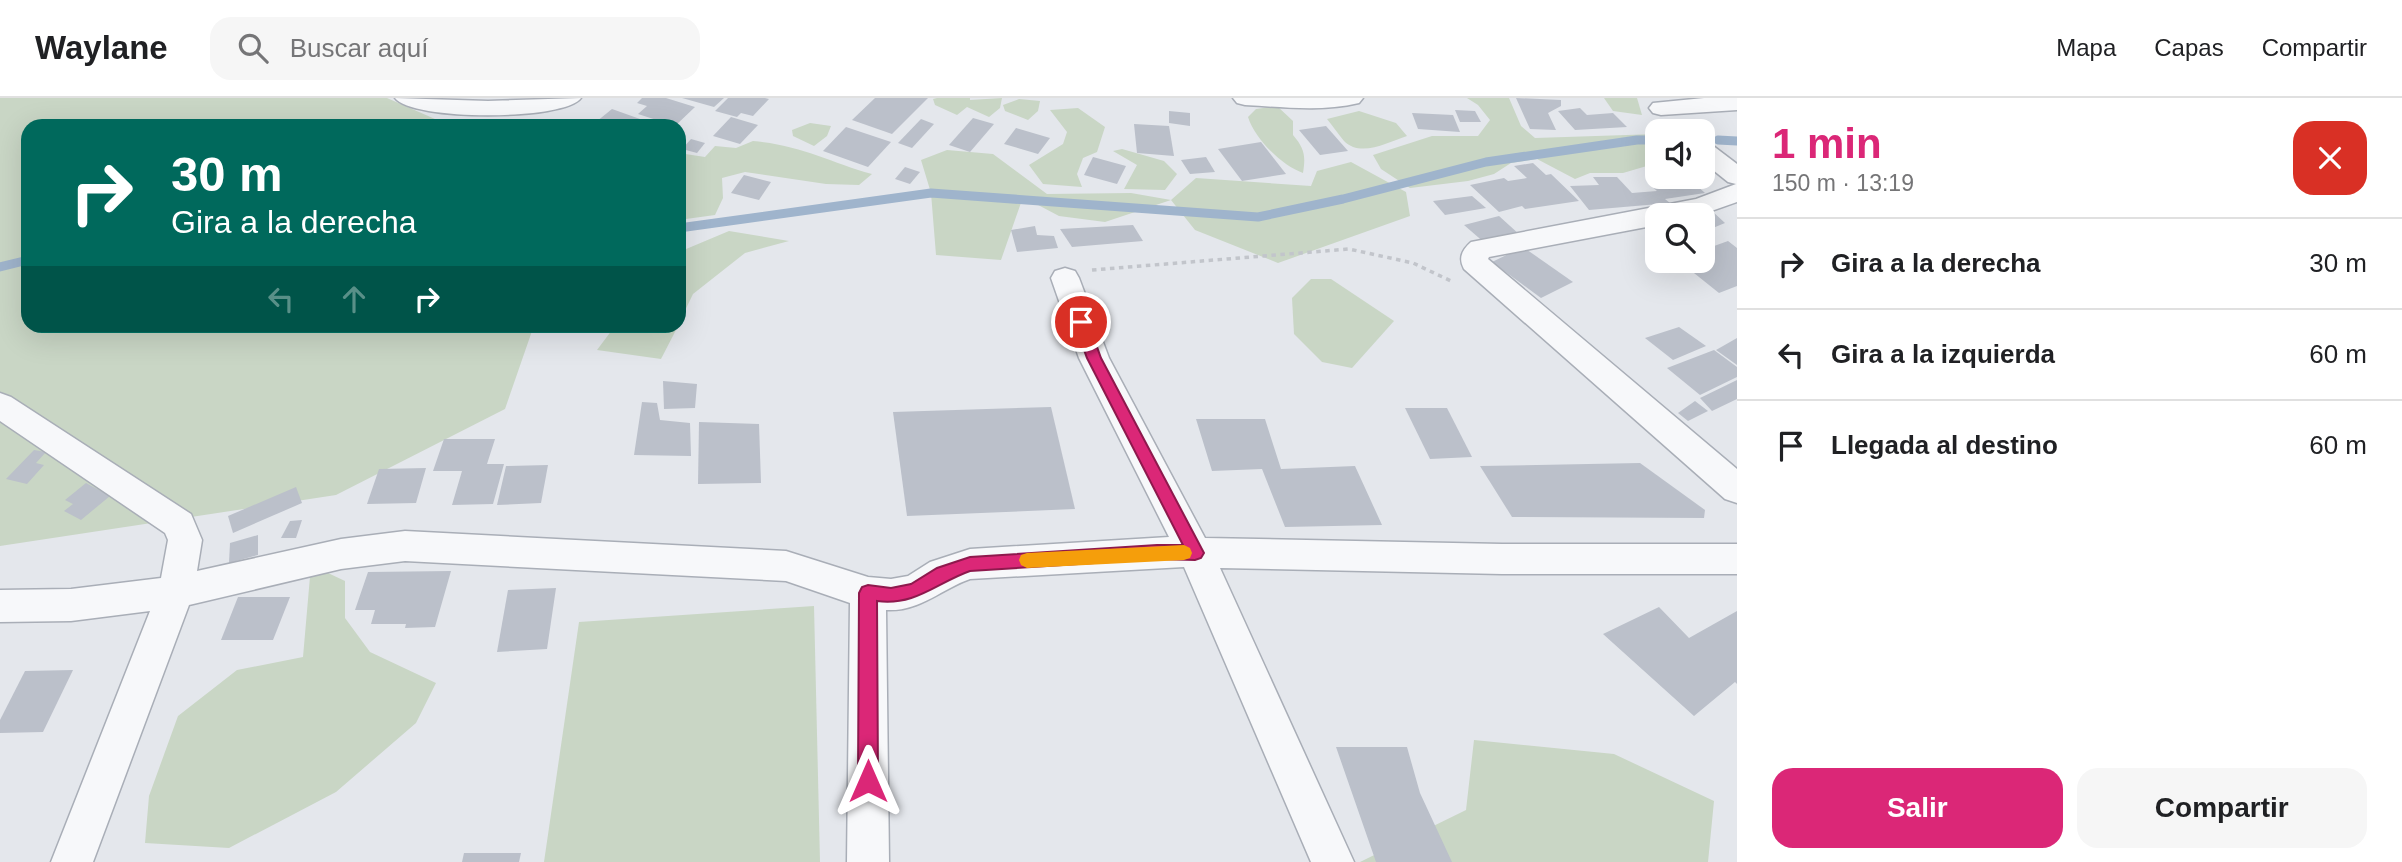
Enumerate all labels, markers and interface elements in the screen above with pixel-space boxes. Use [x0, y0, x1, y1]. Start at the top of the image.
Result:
search box [210, 17, 700, 80]
text: Waylane [35, 29, 168, 66]
icon: search [234, 29, 272, 67]
text: Buscar aquí [290, 33, 428, 63]
text: Mapa [2056, 34, 2116, 61]
text: Capas [2154, 34, 2224, 61]
text: Compartir [2262, 34, 2367, 61]
map controls [1645, 119, 1715, 273]
button: sound [1645, 119, 1715, 189]
text: 1 min [1772, 120, 1882, 167]
button: close [2293, 121, 2367, 195]
icon: right [56, 147, 147, 238]
text: 30 m [171, 147, 283, 201]
text: 150 m · 13:19 [1772, 170, 1914, 196]
button: search [1645, 203, 1715, 273]
text: Gira a la derecha [171, 204, 416, 240]
icon: right [1772, 245, 1810, 283]
text: Gira a la derecha [1831, 248, 2041, 278]
text: 30 m [2309, 248, 2367, 278]
icon: left [262, 280, 300, 318]
icon: ahead [335, 280, 373, 318]
icon: right [408, 280, 446, 318]
pin [1051, 292, 1111, 352]
icon: arrive [1062, 303, 1100, 341]
icon: left [1772, 336, 1810, 374]
text: Gira a la izquierda [1831, 339, 2055, 369]
text: 60 m [2309, 339, 2367, 369]
icon: arrive [1772, 427, 1810, 465]
text: Llegada al destino [1831, 430, 2058, 460]
text: 60 m [2309, 430, 2367, 460]
position arrow [831, 744, 905, 818]
button: Salir [1772, 768, 2063, 848]
button: Compartir [2077, 768, 2367, 848]

